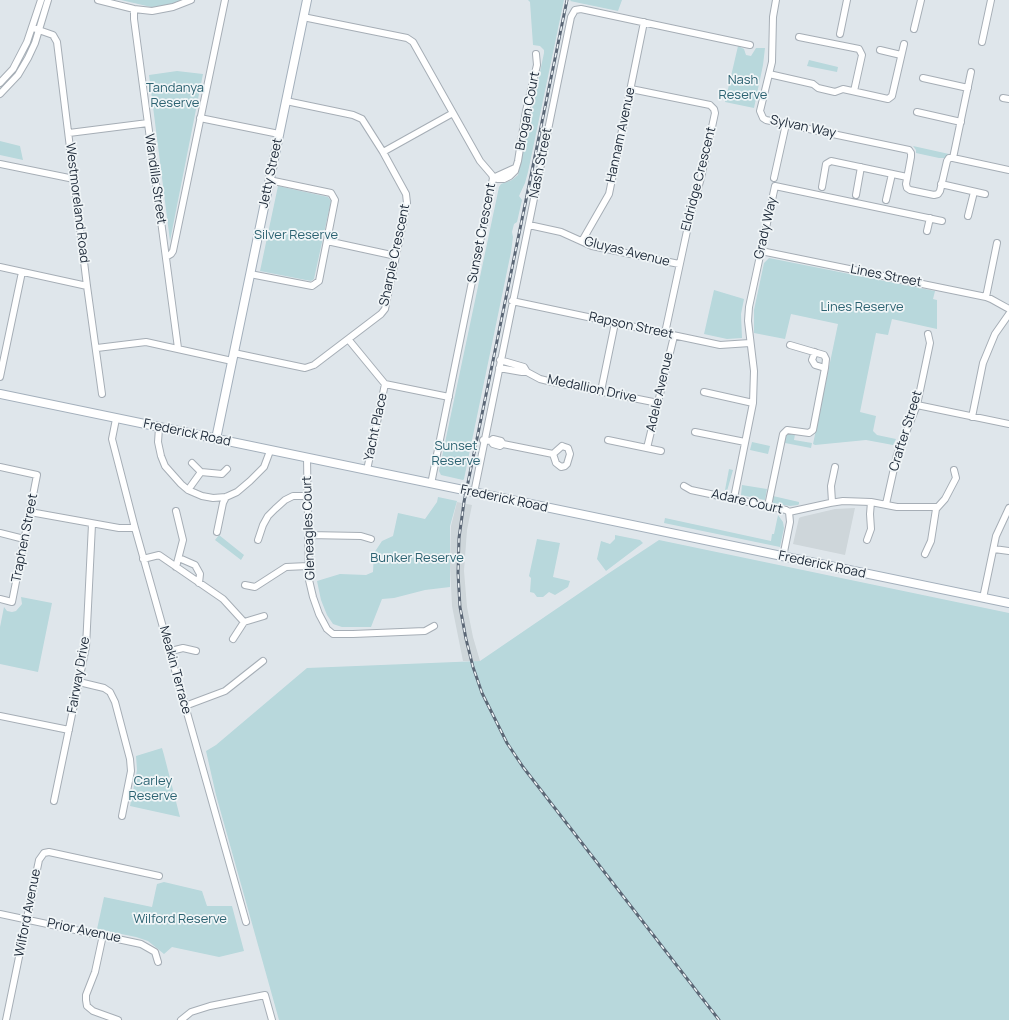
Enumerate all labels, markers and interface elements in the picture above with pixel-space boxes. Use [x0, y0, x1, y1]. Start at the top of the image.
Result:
street label: Brogan Court [513, 70, 543, 152]
park label: Nash Reserve [719, 72, 767, 103]
park label: Tandanya Reserve [146, 80, 204, 111]
street label: Hannam Avenue [603, 86, 639, 184]
street label: Sylvan Way [769, 112, 837, 142]
street label: Eldridge Crescent [678, 125, 720, 233]
street label: Nash Street [527, 126, 555, 200]
street label: Wandilla Street [141, 133, 169, 225]
street label: Jetty Street [256, 137, 286, 209]
street label: Westmoreland Road [62, 142, 92, 264]
street label: Sunset Crescent [465, 182, 499, 284]
street label: Grady Way [751, 195, 781, 261]
street label: Sharpie Crescent [377, 202, 413, 308]
park label: Silver Reserve [254, 227, 338, 243]
street label: Gluyas Avenue [583, 234, 671, 270]
street label: Lines Street [849, 261, 923, 291]
park label: Lines Reserve [820, 299, 904, 315]
street label: Rapson Street [587, 309, 675, 343]
street label: Adele Avenue [643, 351, 677, 433]
street label: Medallion Drive [546, 372, 638, 406]
street label: Crafter Street [886, 389, 926, 473]
street label: Yacht Place [361, 392, 391, 462]
street label: Frederick Road [142, 416, 232, 450]
park label: Sunset Reserve [432, 438, 480, 469]
street label: Gleneagles Court [299, 476, 319, 580]
street label: Frederick Road [459, 482, 549, 516]
street label: Adare Court [710, 486, 784, 518]
street label: Traphen Street [9, 492, 41, 584]
street label: Frederick Road [777, 548, 867, 582]
park label: Bunker Reserve [370, 550, 464, 566]
street label: Meakin Terrace [156, 624, 194, 716]
street label: Fairway Drive [65, 635, 93, 715]
park label: Carley Reserve [129, 773, 177, 804]
street label: Wilford Avenue [12, 868, 44, 958]
park label: Wilford Reserve [133, 911, 227, 927]
street label: Prior Avenue [46, 916, 122, 946]

